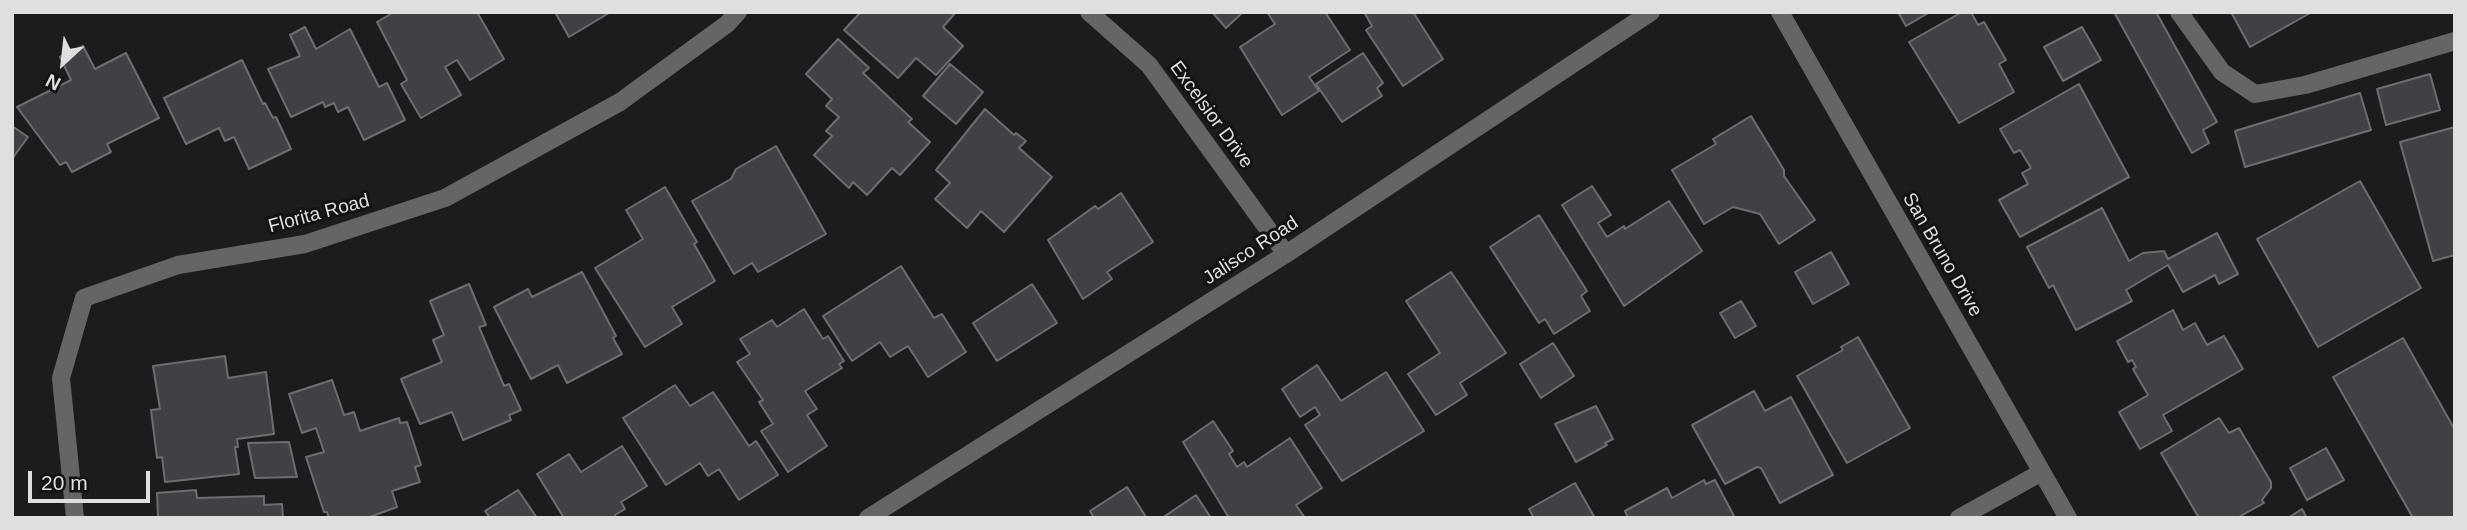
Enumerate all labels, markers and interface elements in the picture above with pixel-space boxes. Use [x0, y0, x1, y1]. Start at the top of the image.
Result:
north arrow [28, 28, 98, 98]
street label: Excelsior Drive [1165, 57, 1257, 173]
text: N [42, 70, 64, 95]
street label: San Bruno Drive [1897, 189, 1987, 321]
street label: Florita Road [266, 190, 372, 238]
street label: Jalisco Road [1199, 212, 1303, 290]
scale bar [32, 456, 154, 500]
text: 20 m [41, 471, 88, 494]

